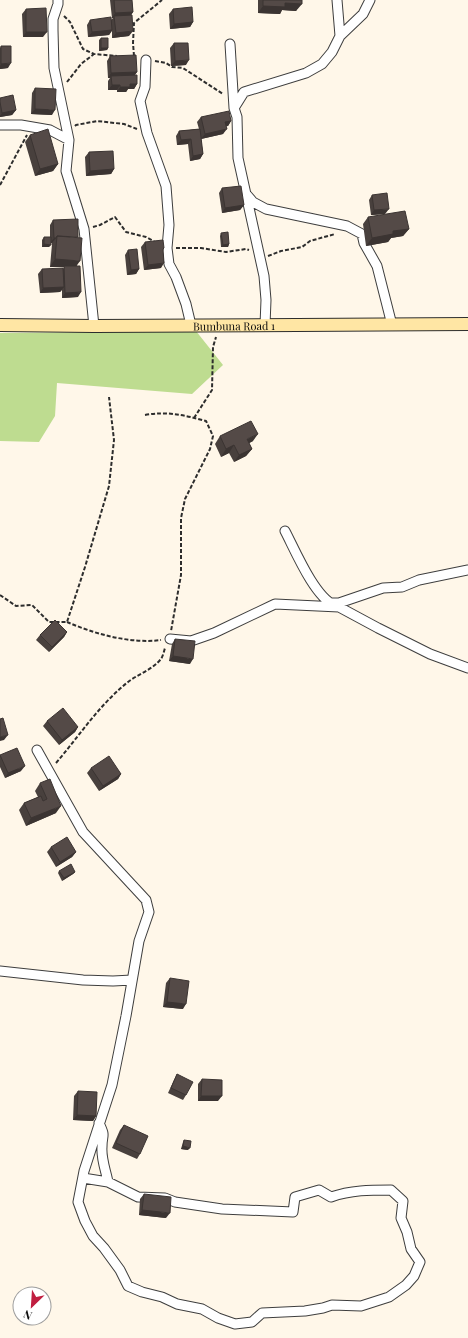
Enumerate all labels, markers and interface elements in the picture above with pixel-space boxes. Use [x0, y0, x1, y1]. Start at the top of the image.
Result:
street label: Bumbuna Road 1 [193, 318, 275, 333]
north arrow [12, 1286, 52, 1326]
text: N [21, 1307, 34, 1324]

